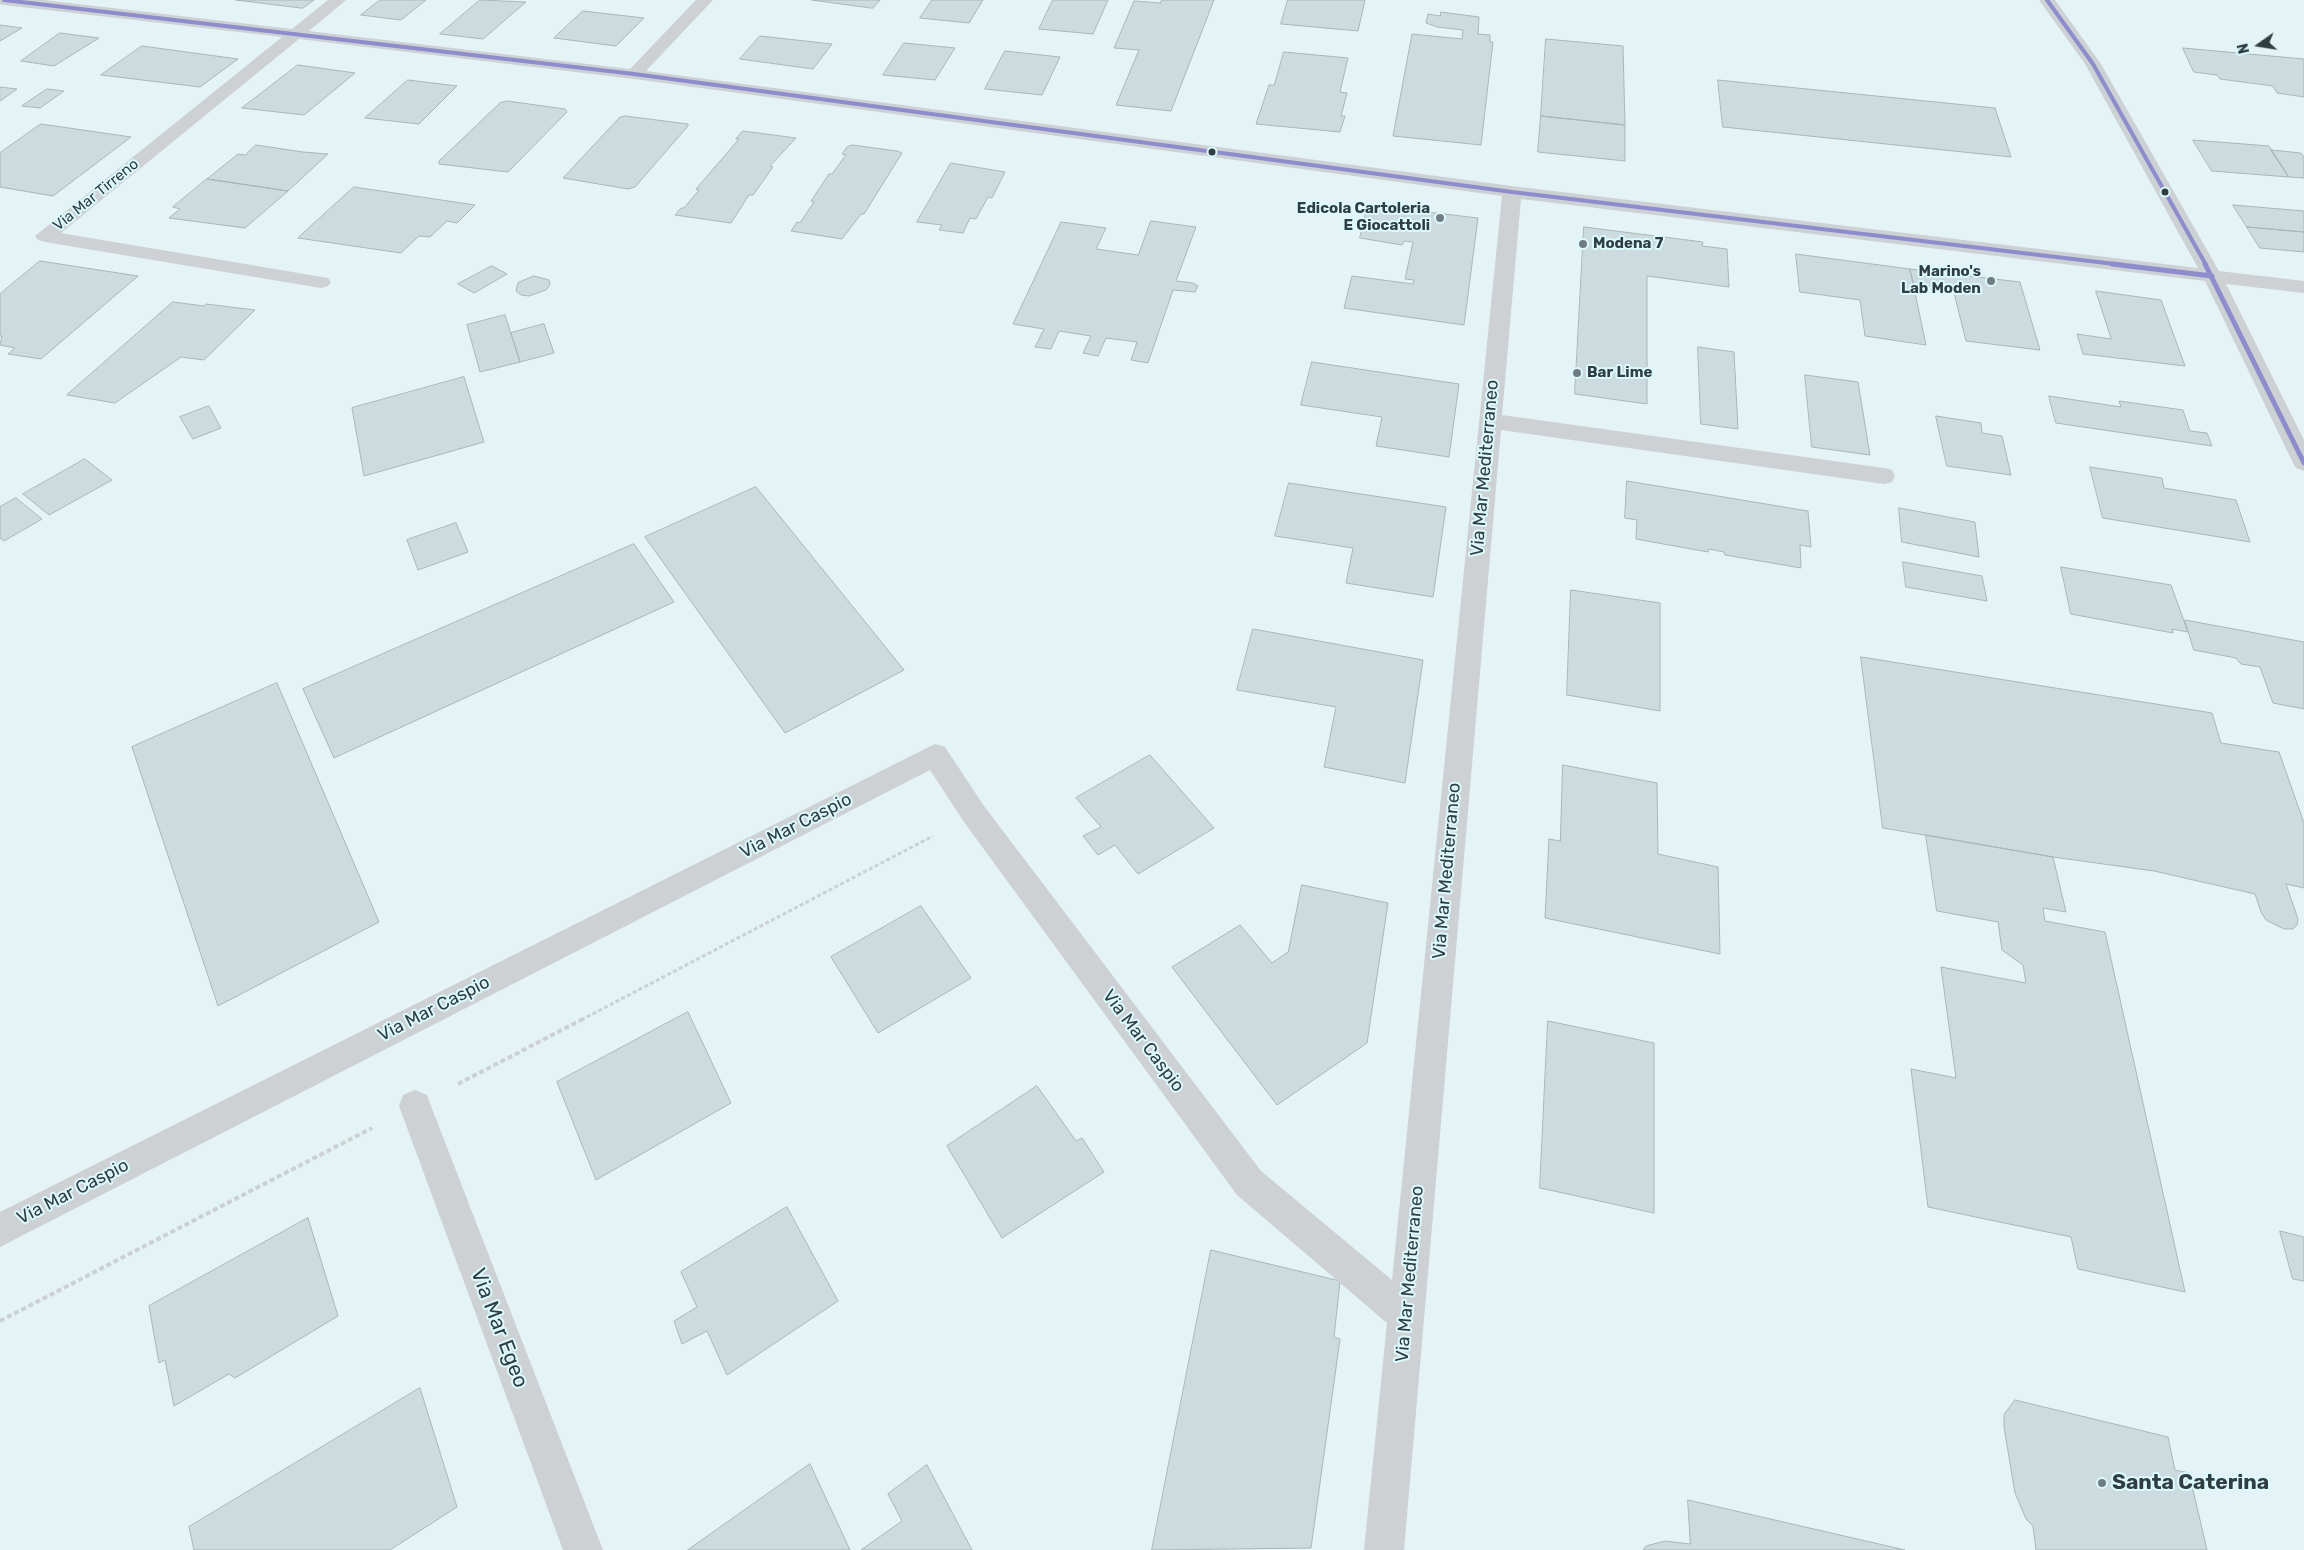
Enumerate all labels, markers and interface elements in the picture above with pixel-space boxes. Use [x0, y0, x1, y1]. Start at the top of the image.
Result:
north arrow [2234, 20, 2284, 70]
text: N [2234, 42, 2253, 55]
unlabelled marker [1207, 147, 1217, 157]
street label: Via Mar Tirreno [50, 155, 142, 235]
unlabelled marker [2160, 187, 2170, 197]
place label: Edicola Cartoleria E Giocattoli [1297, 200, 1430, 235]
marker: Edicola Cartoleria E Giocattoli [1434, 212, 1446, 224]
place label: Modena 7 [1593, 235, 1663, 253]
marker: Modena 7 [1577, 238, 1589, 250]
place label: Marino's Lab Moden [1901, 263, 1981, 298]
marker: Marino's Lab Moden [1985, 275, 1997, 287]
place label: Bar Lime [1587, 364, 1652, 382]
marker: Bar Lime [1571, 367, 1583, 379]
street label: Via Mar Mediterraneo [1467, 379, 1503, 557]
street label: Via Mar Mediterraneo [1429, 782, 1465, 960]
street label: Via Mar Caspio [737, 789, 855, 863]
street label: Via Mar Caspio [375, 972, 493, 1046]
street label: Via Mar Caspio [1098, 986, 1188, 1096]
street label: Via Mar Caspio [14, 1155, 132, 1229]
street label: Via Mar Mediterraneo [1392, 1185, 1428, 1363]
street label: Via Mar Egeo [465, 1265, 533, 1391]
place label: Santa Caterina [2112, 1470, 2269, 1496]
marker: Santa Caterina [2096, 1477, 2108, 1489]

